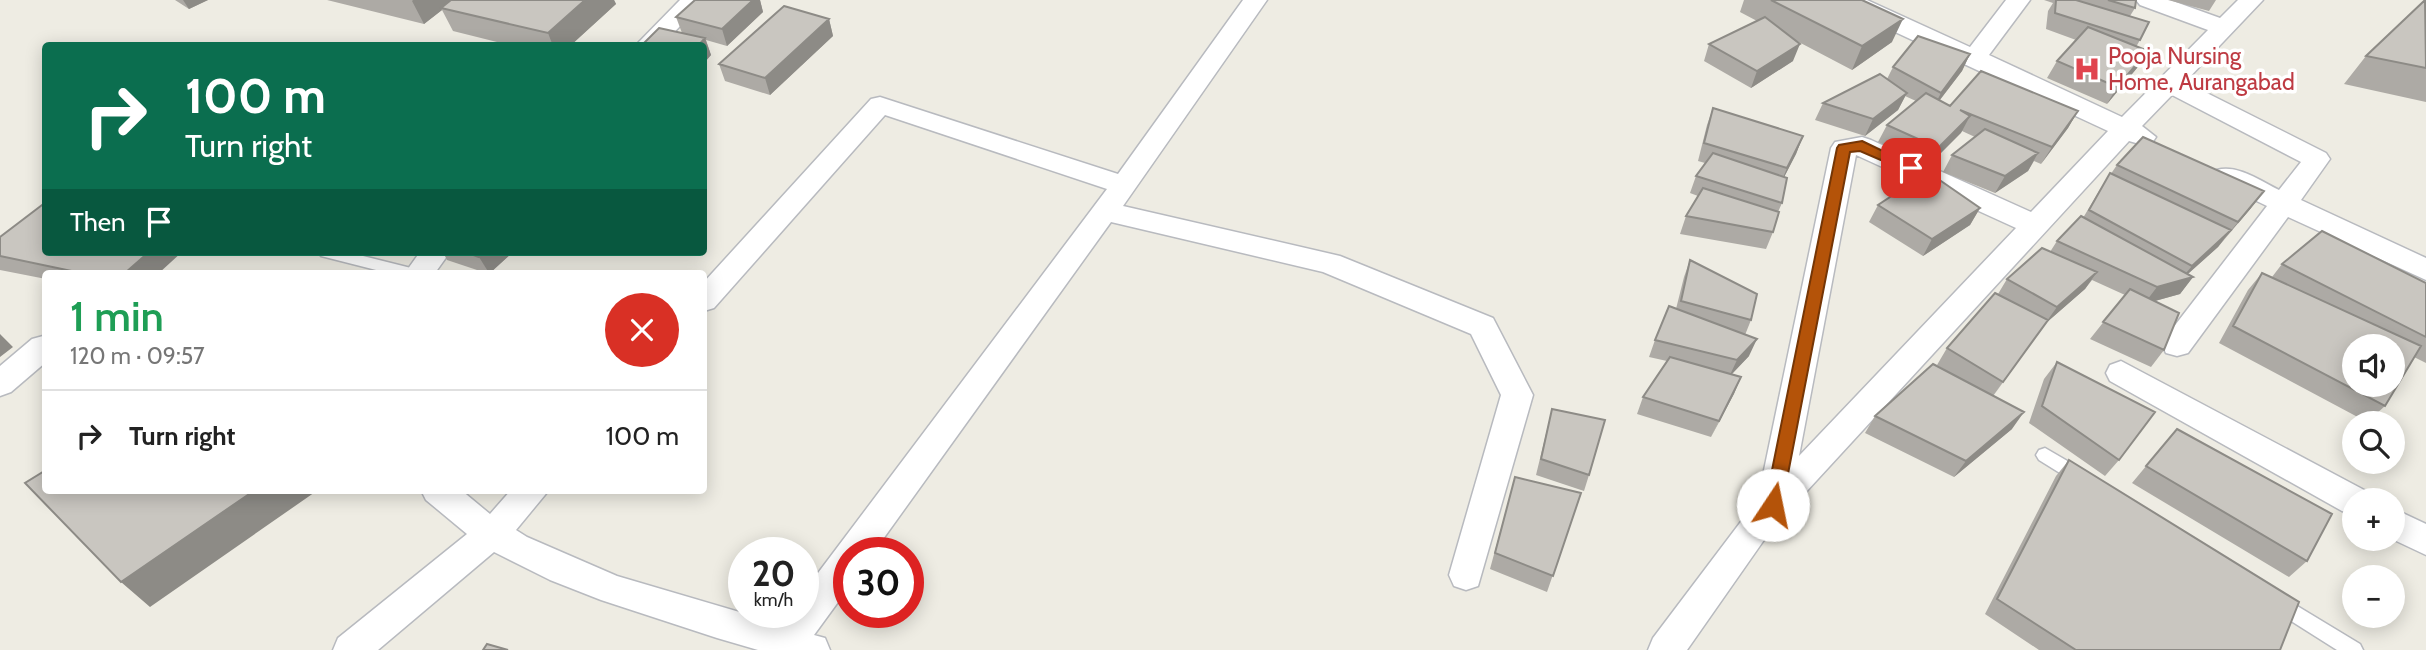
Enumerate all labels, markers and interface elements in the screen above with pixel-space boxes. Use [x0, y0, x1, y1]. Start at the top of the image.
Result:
place label: Pooja Nursing Home, Aurangabad [2108, 42, 2295, 96]
hospital icon: Pooja Nursing Home, Aurangabad [2072, 54, 2102, 84]
text: 100 m [185, 66, 326, 125]
icon: right [70, 70, 161, 161]
text: Turn right [185, 126, 312, 165]
pin [1881, 138, 1941, 198]
icon: arrive [1892, 149, 1930, 187]
icon: arrive [140, 203, 178, 241]
text: Then [70, 206, 126, 238]
text: 1 min [70, 290, 164, 342]
button: close [605, 293, 679, 367]
map controls [2342, 334, 2405, 628]
button: sound [2342, 334, 2405, 397]
text: 120 m · 09:57 [70, 342, 205, 370]
button: search [2342, 411, 2405, 474]
icon: right [70, 417, 108, 455]
text: Turn right [129, 420, 235, 452]
text: 100 m [606, 420, 679, 452]
position arrow [1736, 468, 1810, 542]
button: + [2342, 488, 2405, 551]
speed limit sign: 30 [833, 537, 924, 628]
text: 20 [752, 552, 795, 595]
button: − [2342, 565, 2405, 628]
text: km/h [754, 589, 793, 611]

